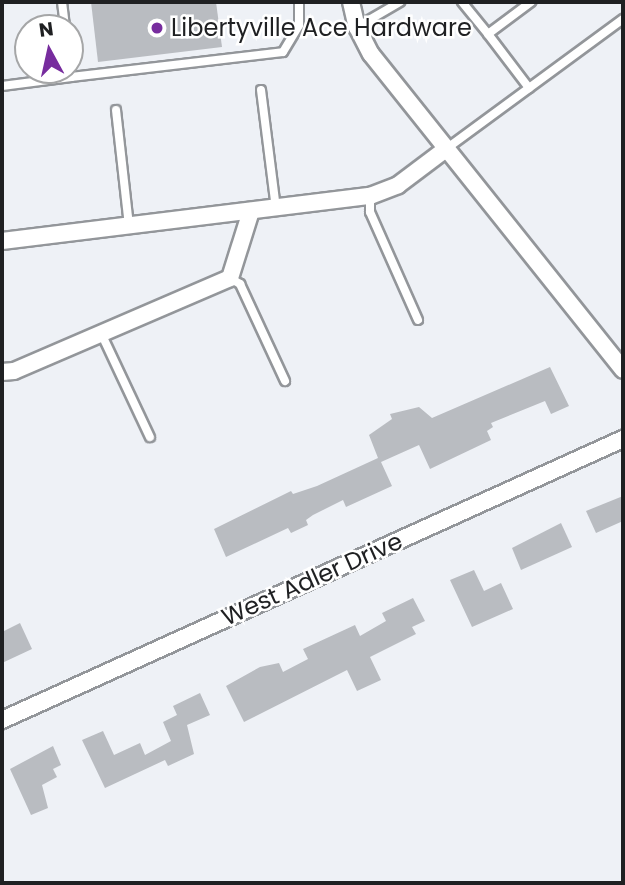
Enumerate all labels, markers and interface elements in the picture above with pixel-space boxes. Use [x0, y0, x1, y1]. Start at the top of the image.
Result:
north arrow [14, 14, 84, 84]
place label: Libertyville Ace Hardware [171, 14, 472, 42]
text: N [37, 15, 55, 44]
marker: Libertyville Ace Hardware [149, 20, 165, 36]
street label: West Adler Drive [217, 526, 407, 632]

